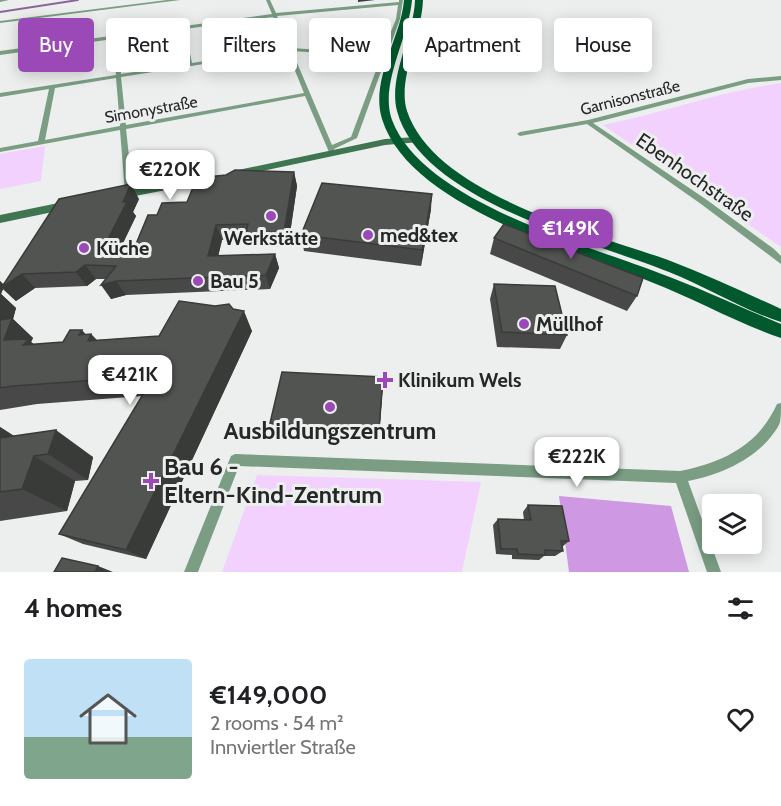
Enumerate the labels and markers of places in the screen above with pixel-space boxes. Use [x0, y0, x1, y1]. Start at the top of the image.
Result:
pin: €220K [128, 150, 212, 201]
marker: Werkstätte [264, 209, 278, 223]
pin: €149K [529, 209, 613, 260]
place label: med&tex [380, 223, 458, 247]
place label: Werkstätte [224, 226, 318, 250]
marker: med&tex [361, 228, 375, 242]
place label: Küche [96, 236, 149, 260]
marker: Küche [77, 241, 91, 255]
place label: Bau 5 [210, 269, 259, 293]
marker: Bau 5 [191, 274, 205, 288]
place label: Müllhof [536, 312, 603, 336]
marker: Müllhof [517, 317, 531, 331]
pin: €421K [88, 355, 172, 406]
place label: Klinikum Wels [398, 368, 522, 392]
marker: Klinikum Wels [376, 371, 394, 389]
marker: Ausbildungszentrum [323, 400, 337, 414]
place label: Ausbildungszentrum [224, 416, 436, 445]
pin: €222K [535, 437, 619, 488]
place label: Bau 6 - Eltern-Kind-Zentrum [164, 452, 382, 509]
marker: Bau 6 - Eltern-Kind-Zentrum [142, 472, 160, 490]

